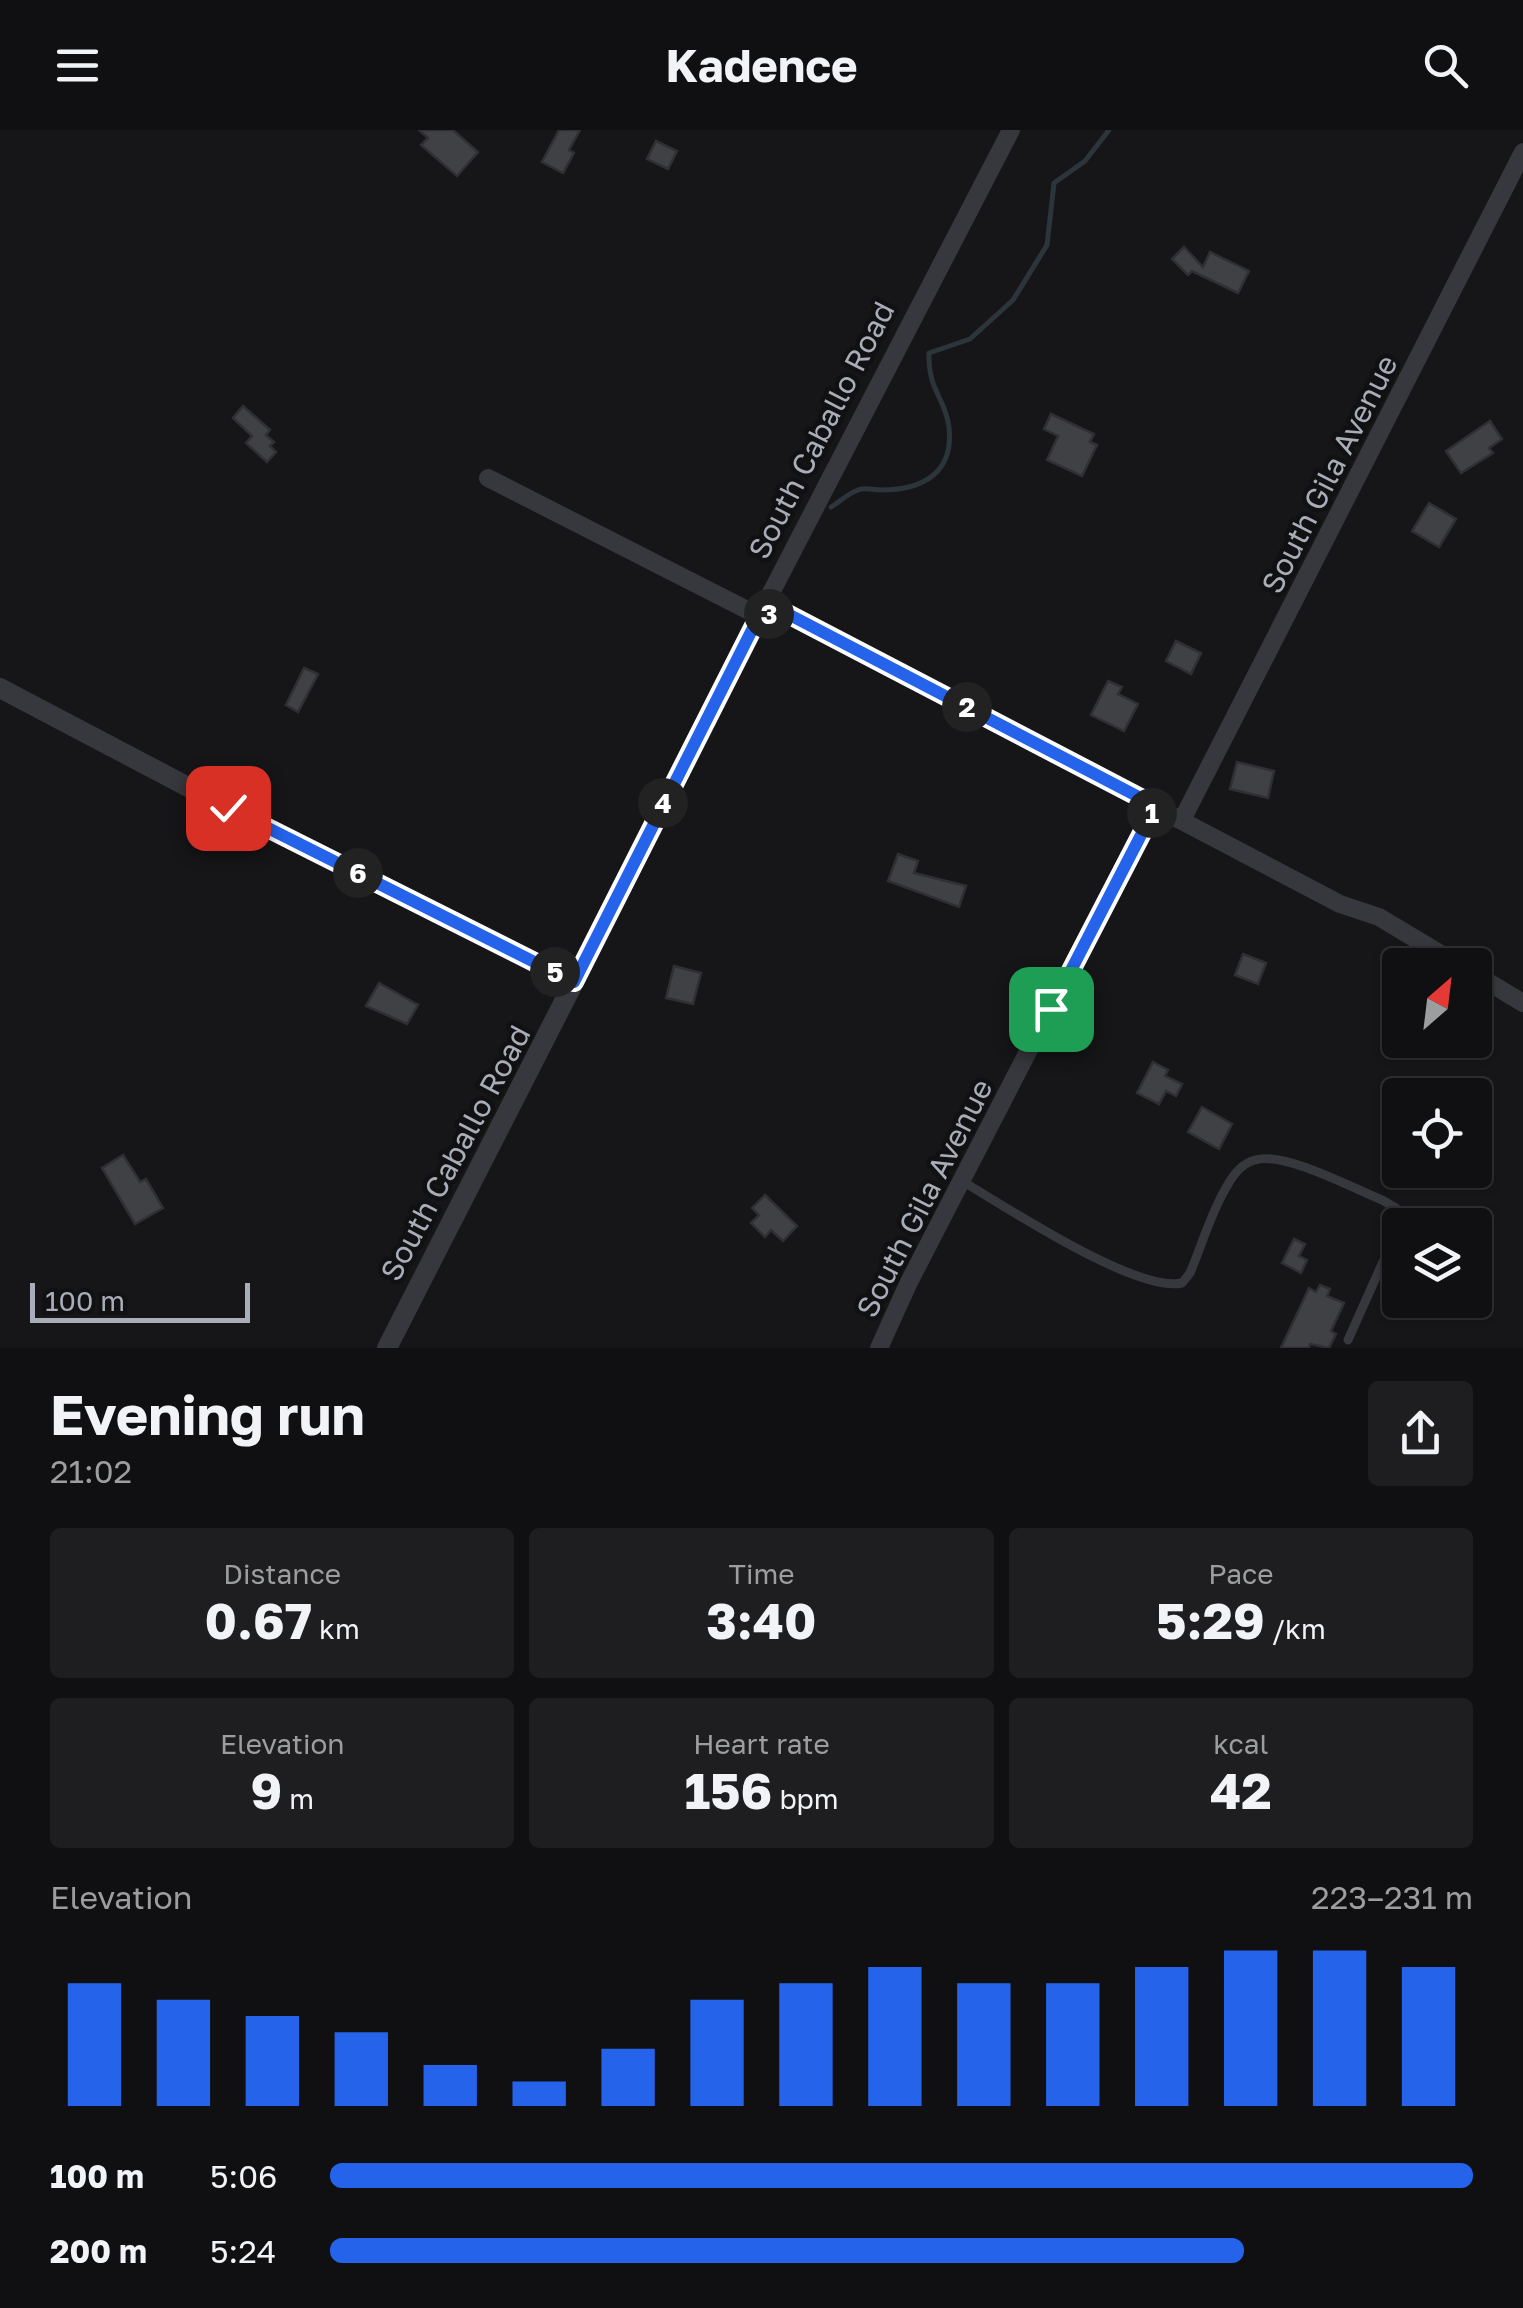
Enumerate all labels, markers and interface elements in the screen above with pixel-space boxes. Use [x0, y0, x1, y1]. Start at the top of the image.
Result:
icon: menu [50, 38, 105, 93]
text: Kadence [665, 38, 858, 92]
icon: search [1418, 38, 1473, 93]
street label: South Caballo Road [741, 295, 901, 565]
street label: South Gila Avenue [1253, 349, 1405, 599]
pin: 3 [744, 589, 794, 639]
text: 3 [760, 597, 778, 630]
pin: 2 [942, 682, 992, 732]
text: 2 [958, 690, 976, 723]
pin [186, 766, 271, 851]
pin: 4 [638, 778, 688, 828]
icon: check [201, 781, 256, 836]
text: 4 [654, 786, 672, 819]
pin: 1 [1127, 788, 1177, 838]
text: 1 [1145, 796, 1159, 829]
pin: 6 [333, 848, 383, 898]
text: 6 [349, 856, 367, 889]
pin: 5 [530, 947, 580, 997]
north arrow [1382, 948, 1492, 1058]
map controls [1382, 948, 1492, 1318]
text: 5 [546, 955, 564, 988]
pin [1009, 967, 1094, 1052]
icon: arrive [1024, 982, 1079, 1037]
street label: South Caballo Road [372, 1019, 538, 1287]
street label: South Gila Avenue [848, 1073, 1000, 1323]
button: locate [1382, 1078, 1492, 1188]
button: layers [1382, 1208, 1492, 1318]
scale bar [30, 1278, 250, 1322]
text: 100 m [45, 1284, 125, 1317]
text: Evening run [50, 1381, 365, 1447]
button: share [1368, 1381, 1473, 1486]
text: 21:02 [50, 1452, 132, 1490]
text: Distance [223, 1557, 341, 1590]
text: Time [729, 1557, 794, 1590]
text: Pace [1208, 1557, 1274, 1590]
text: 0.67 [205, 1590, 312, 1650]
text: 3:40 [706, 1590, 817, 1650]
text: 5:29 [1156, 1590, 1265, 1650]
text: km [312, 1612, 360, 1645]
text: /km [1265, 1612, 1326, 1645]
text: Elevation [220, 1727, 344, 1760]
text: Heart rate [693, 1727, 830, 1760]
text: kcal [1213, 1727, 1268, 1760]
text: 9 [250, 1760, 282, 1820]
text: 156 [684, 1760, 772, 1820]
text: 42 [1210, 1760, 1272, 1820]
text: m [282, 1782, 314, 1815]
text: bpm [772, 1782, 839, 1815]
text: Elevation [50, 1878, 192, 1916]
text: 223–231 m [1311, 1878, 1473, 1916]
text: 100 m [50, 2157, 144, 2195]
text: 5:06 [210, 2157, 277, 2195]
text: 200 m [50, 2232, 147, 2270]
text: 5:24 [210, 2232, 276, 2270]

